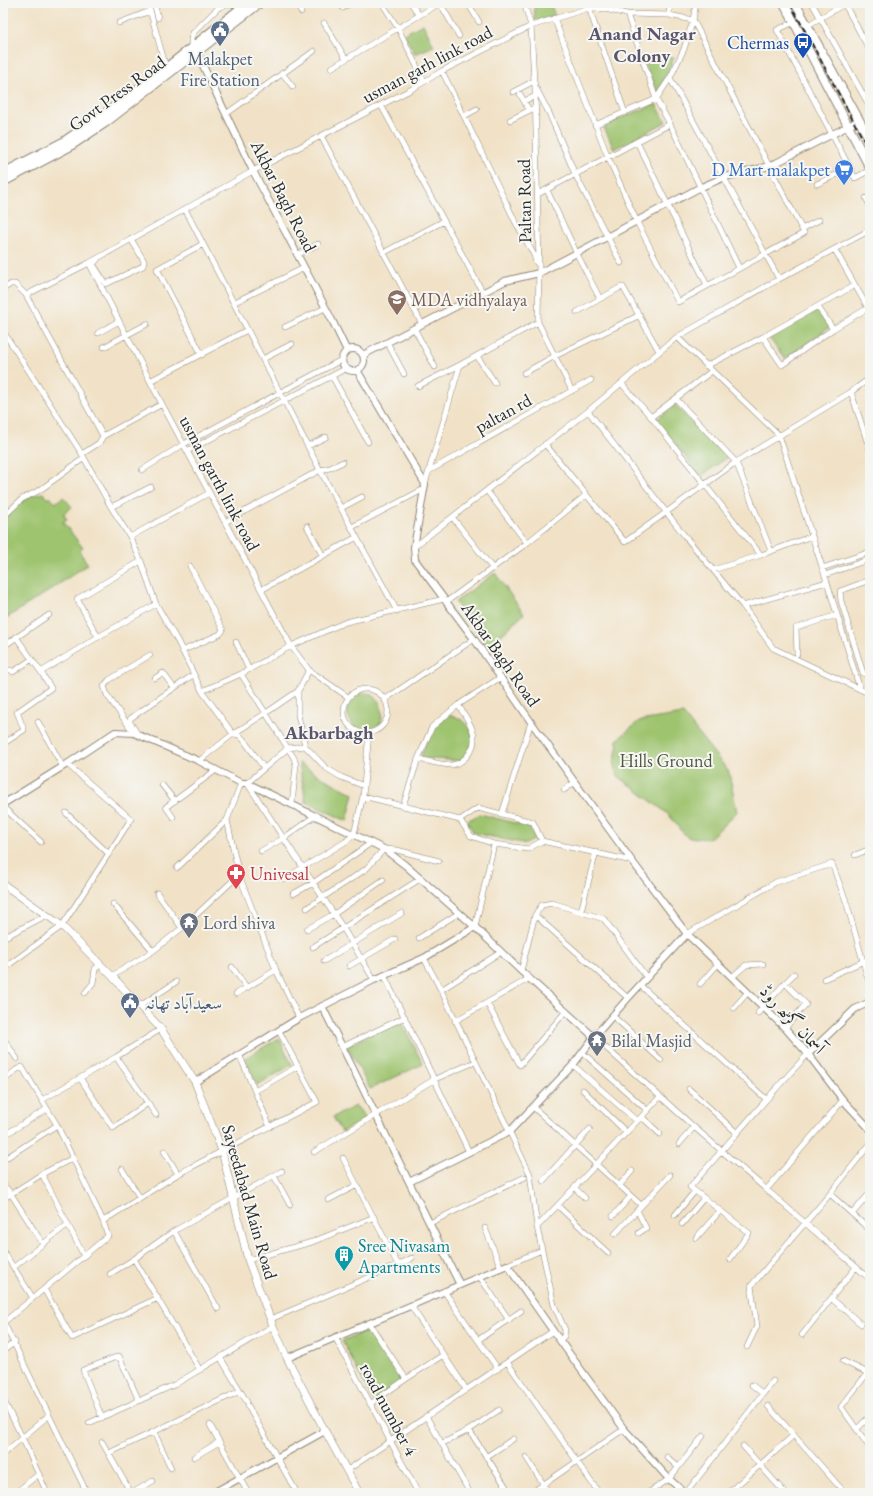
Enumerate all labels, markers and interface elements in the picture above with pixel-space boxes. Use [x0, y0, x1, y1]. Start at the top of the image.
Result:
public building icon: Malakpet Fire Station [209, 19, 231, 47]
street label: usman garh link road [358, 19, 497, 108]
district label: Anand Nagar Colony [587, 21, 696, 68]
place label: Chermas [727, 31, 789, 54]
bus stop icon: Chermas [792, 31, 814, 59]
place label: Malakpet Fire Station [180, 47, 260, 91]
street label: Govt Press Road [64, 49, 171, 136]
street label: Akbar Bagh Road [245, 135, 323, 257]
street label: Paltan Road [512, 158, 536, 243]
place label: D Mart malakpet [711, 158, 830, 181]
supermarket icon: D Mart malakpet [833, 158, 855, 186]
school or university icon: MDA vidhyalaya [386, 288, 408, 316]
place label: MDA vidhyalaya [411, 288, 528, 311]
street label: paltan rd [471, 388, 536, 438]
street label: usman garth link road [175, 411, 266, 556]
street label: Akbar Bagh Road [456, 596, 546, 712]
district label: Akbarbagh [283, 720, 374, 745]
park label: Hills Ground [619, 749, 713, 772]
pharmacy icon: Univesal [225, 862, 247, 890]
place label: Univesal [250, 862, 309, 885]
temple icon: Lord shiva [178, 911, 200, 939]
place label: Lord shiva [203, 911, 276, 934]
street label: آسمان گڑھ روڈ [755, 979, 832, 1060]
public building icon: سعیدآباد تھانہ [119, 991, 141, 1019]
place label: سعیدآباد تھانہ [144, 991, 222, 1014]
temple icon: Bilal Masjid [586, 1029, 608, 1057]
place label: Bilal Masjid [611, 1029, 693, 1052]
street label: Sayeedabad Main Road [217, 1122, 283, 1283]
place label: Sree Nivasam Apartments [357, 1234, 450, 1278]
building icon: Sree Nivasam Apartments [333, 1244, 355, 1272]
street label: road number 4 [355, 1359, 423, 1460]

